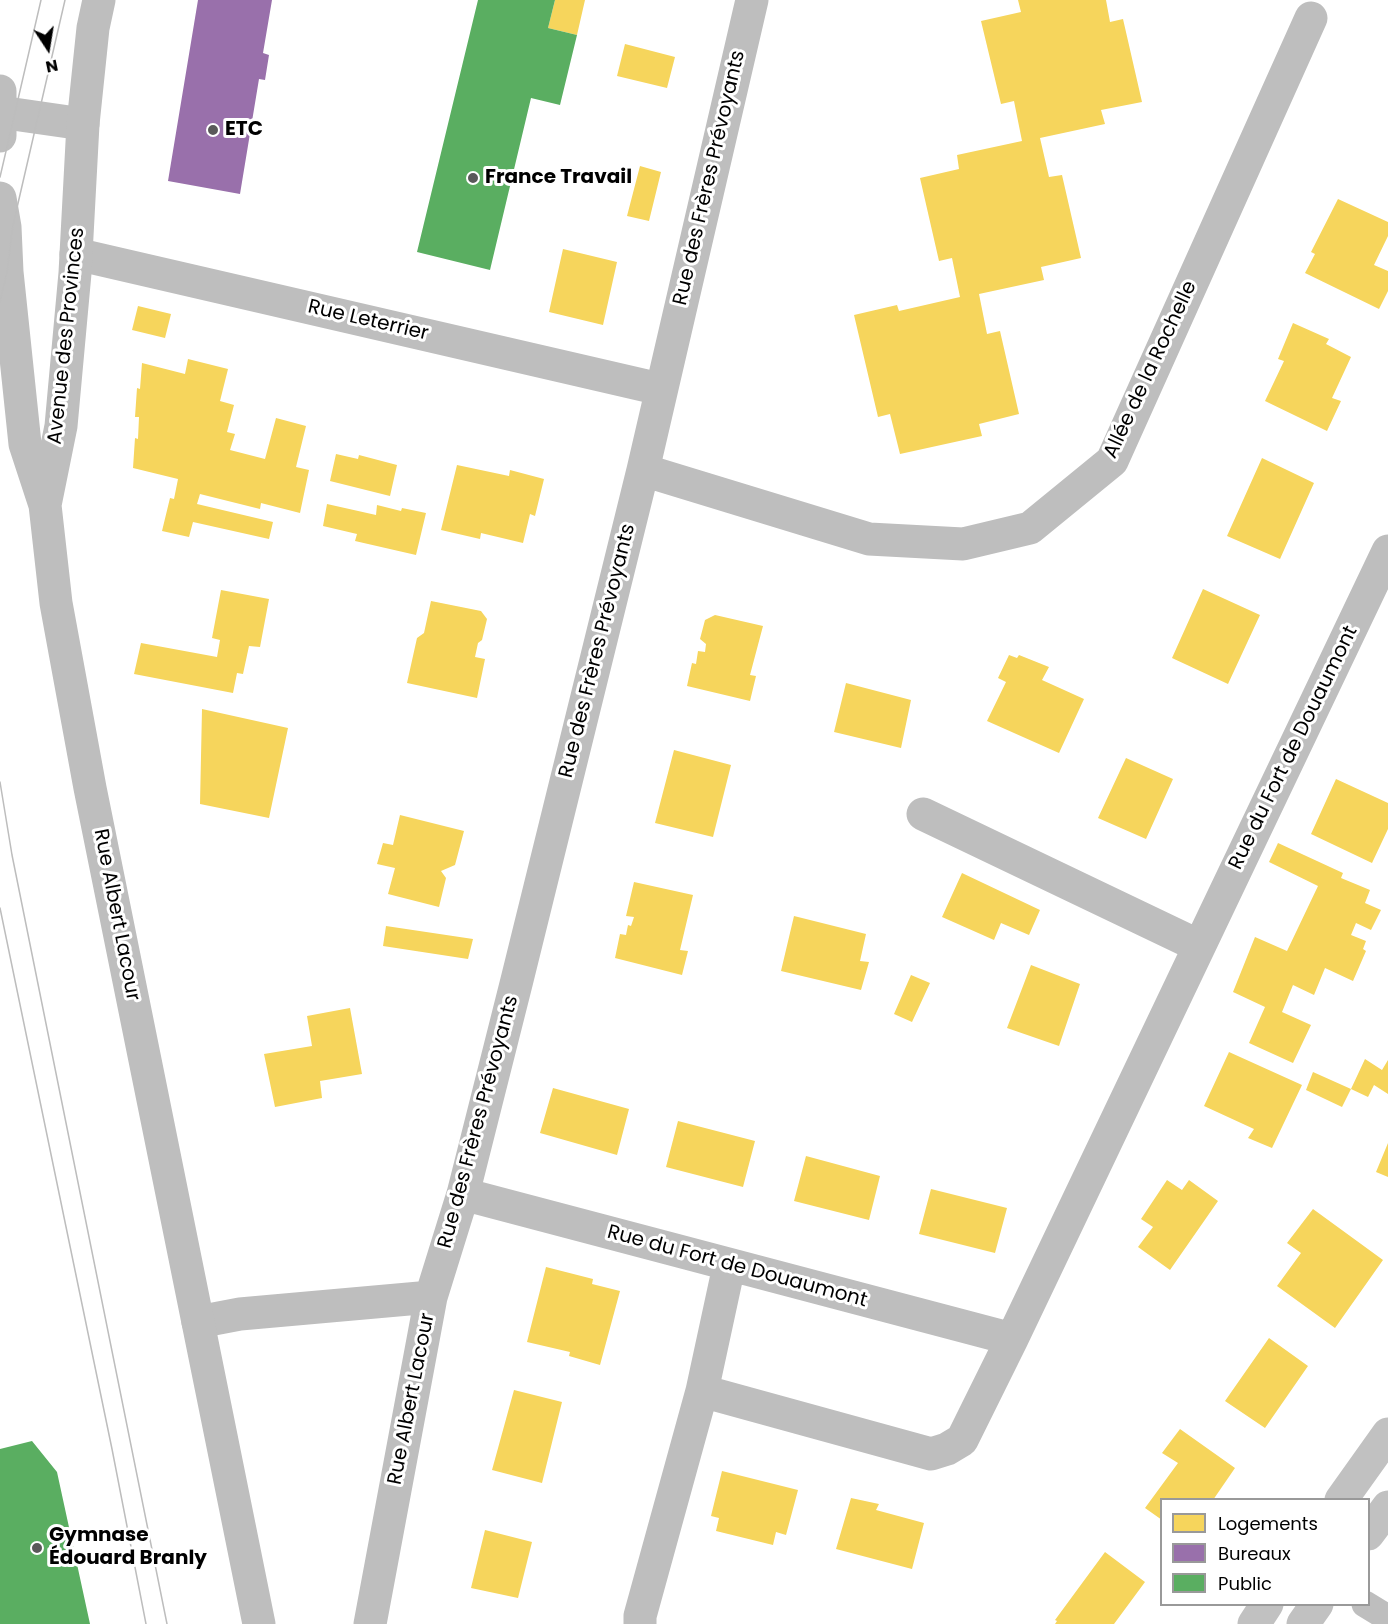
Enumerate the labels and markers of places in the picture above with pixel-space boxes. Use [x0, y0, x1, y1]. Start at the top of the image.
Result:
place label: ETC [225, 118, 263, 142]
marker: ETC [206, 123, 220, 137]
place label: France Travail [485, 166, 632, 190]
marker: France Travail [466, 171, 480, 185]
place label: Gymnase Édouard Branly [49, 1524, 207, 1571]
marker: Gymnase Édouard Branly [30, 1541, 44, 1555]

